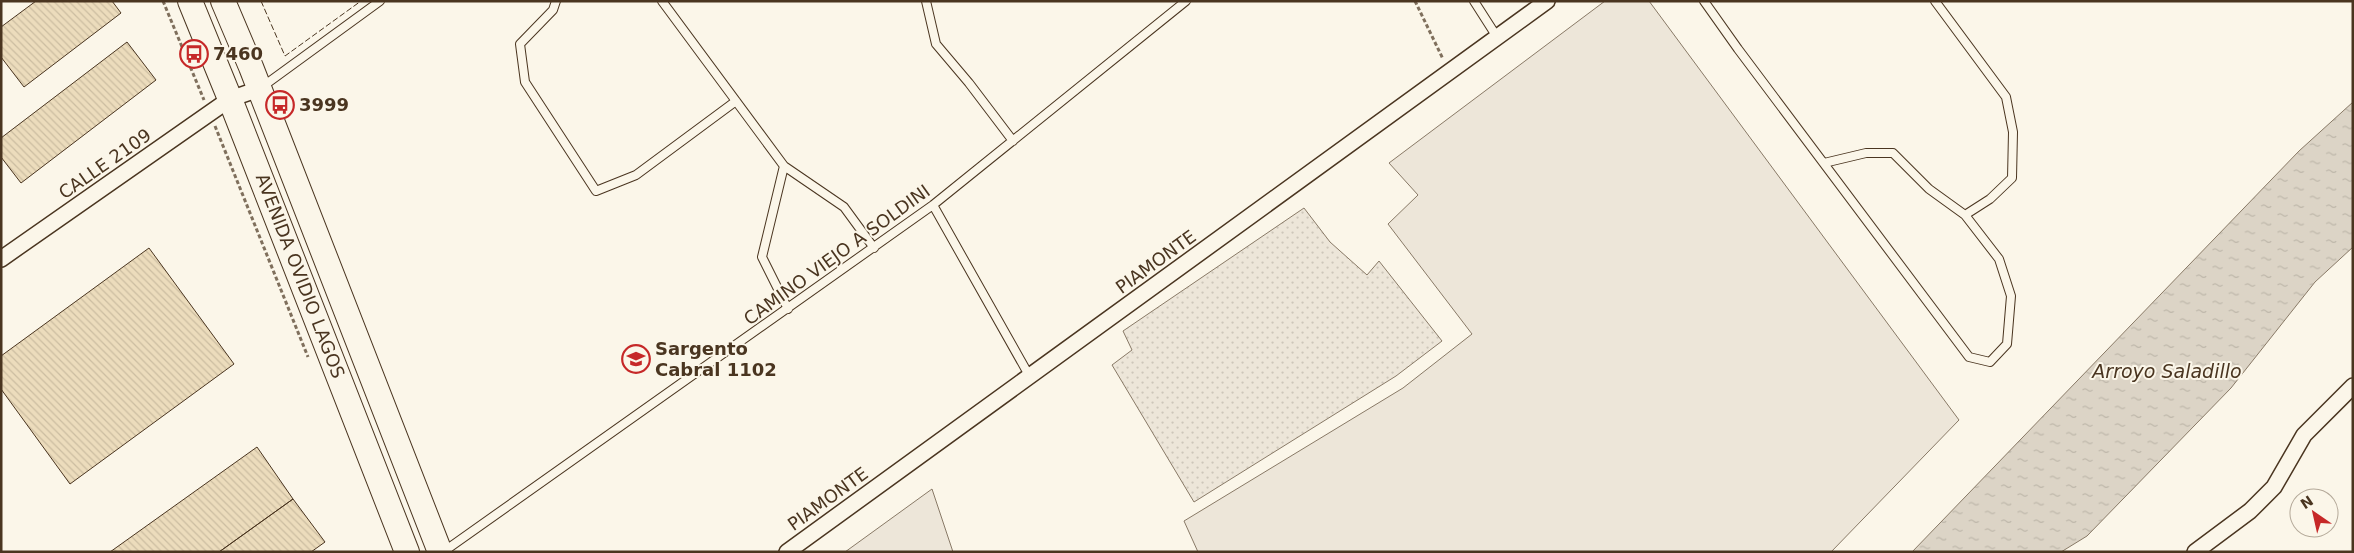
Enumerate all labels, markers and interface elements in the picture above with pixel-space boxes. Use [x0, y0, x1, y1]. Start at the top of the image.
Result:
bus stop icon: 7460 [179, 39, 209, 69]
place label: 7460 [213, 43, 263, 64]
bus stop icon: 3999 [265, 90, 295, 120]
place label: 3999 [299, 94, 349, 115]
street label: CALLE 2109 [55, 124, 155, 203]
street label: AVENIDA OVIDIO LAGOS [252, 170, 349, 381]
street label: CAMINO VIEJO A SOLDINI [740, 180, 934, 329]
street label: PIAMONTE [1112, 225, 1200, 298]
place label: Sargento Cabral 1102 [655, 338, 777, 380]
school or university icon: Sargento Cabral 1102 [621, 344, 651, 374]
water label: Arroyo Saladillo [2090, 360, 2242, 382]
street label: PIAMONTE [784, 462, 872, 535]
north arrow [2289, 488, 2339, 538]
text: N [2297, 492, 2316, 512]

